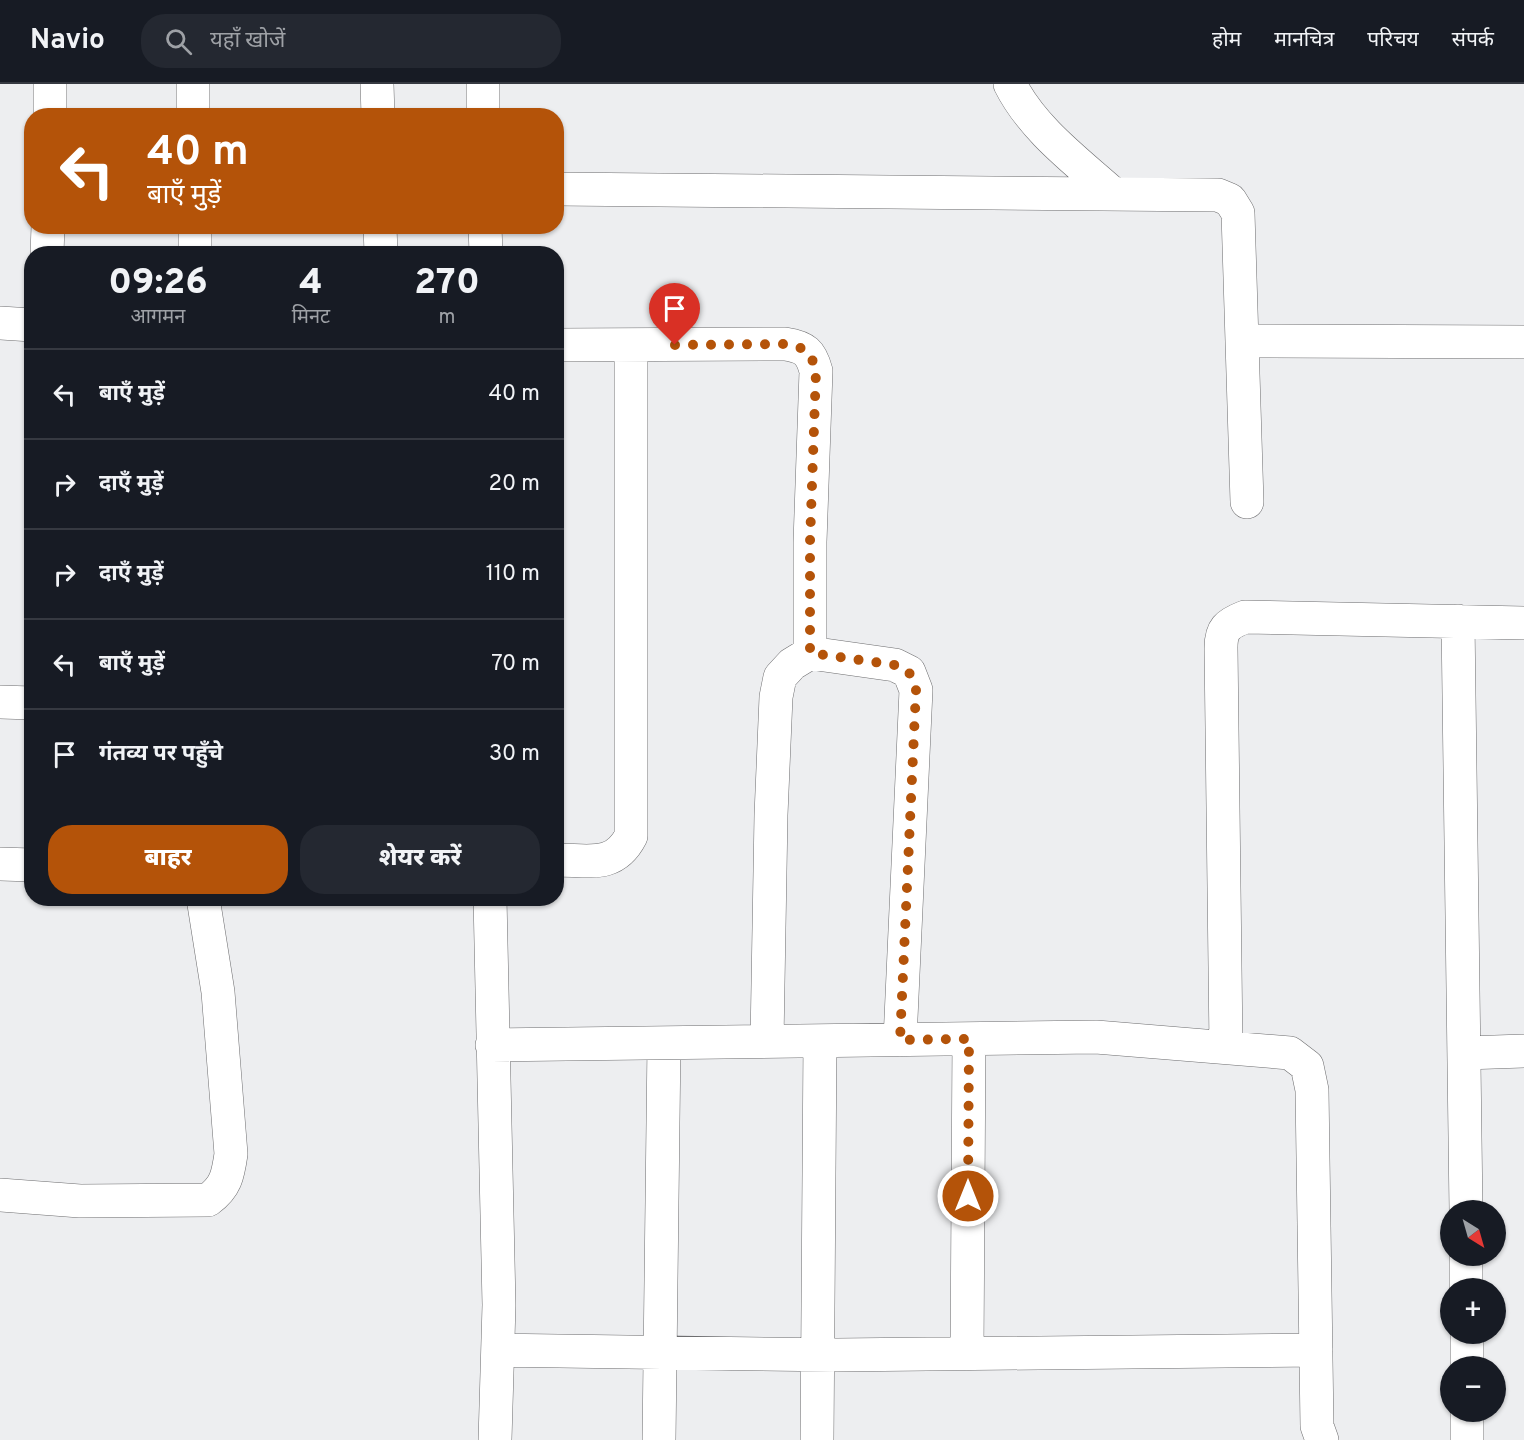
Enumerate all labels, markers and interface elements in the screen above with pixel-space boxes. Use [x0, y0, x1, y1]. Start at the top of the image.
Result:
search box [141, 14, 561, 68]
text: Navio [30, 23, 105, 59]
icon: search [162, 25, 195, 58]
text: होम [1212, 27, 1241, 54]
text: मानचित्र [1274, 27, 1334, 54]
text: परिचय [1367, 27, 1419, 54]
text: संपर्क [1452, 27, 1494, 54]
text: यहाँ खोजें [210, 28, 285, 55]
text: 40 m [147, 127, 249, 180]
icon: left [48, 132, 126, 210]
text: बाएँ मुड़ें [147, 179, 221, 213]
text: 09:26 [108, 261, 208, 307]
text: 4 [299, 261, 323, 307]
text: 270 [414, 261, 480, 307]
pin [649, 283, 700, 345]
icon: arrive [658, 292, 691, 325]
text: आगमन [131, 305, 185, 331]
text: मिनट [292, 305, 330, 331]
text: m [439, 305, 456, 331]
icon: left [48, 378, 81, 411]
text: बाएँ मुड़ें [99, 381, 165, 408]
text: 40 m [488, 381, 540, 408]
icon: right [48, 468, 81, 501]
text: दाएँ मुड़ें [99, 471, 164, 498]
text: 20 m [489, 471, 540, 498]
icon: right [48, 558, 81, 591]
text: दाएँ मुड़ें [99, 561, 164, 588]
text: 110 m [486, 561, 540, 588]
icon: left [48, 648, 81, 681]
text: बाएँ मुड़ें [99, 651, 165, 678]
text: 70 m [491, 651, 540, 678]
icon: arrive [48, 738, 81, 771]
text: गंतव्य पर पहुँचे [99, 741, 223, 768]
text: 30 m [489, 741, 540, 768]
button: बाहर [48, 825, 288, 894]
button: शेयर करें [300, 825, 540, 894]
position arrow [936, 1164, 1000, 1228]
north arrow [1440, 1200, 1506, 1266]
map controls [1440, 1200, 1506, 1422]
button: + [1440, 1278, 1506, 1344]
button: − [1440, 1356, 1506, 1422]

